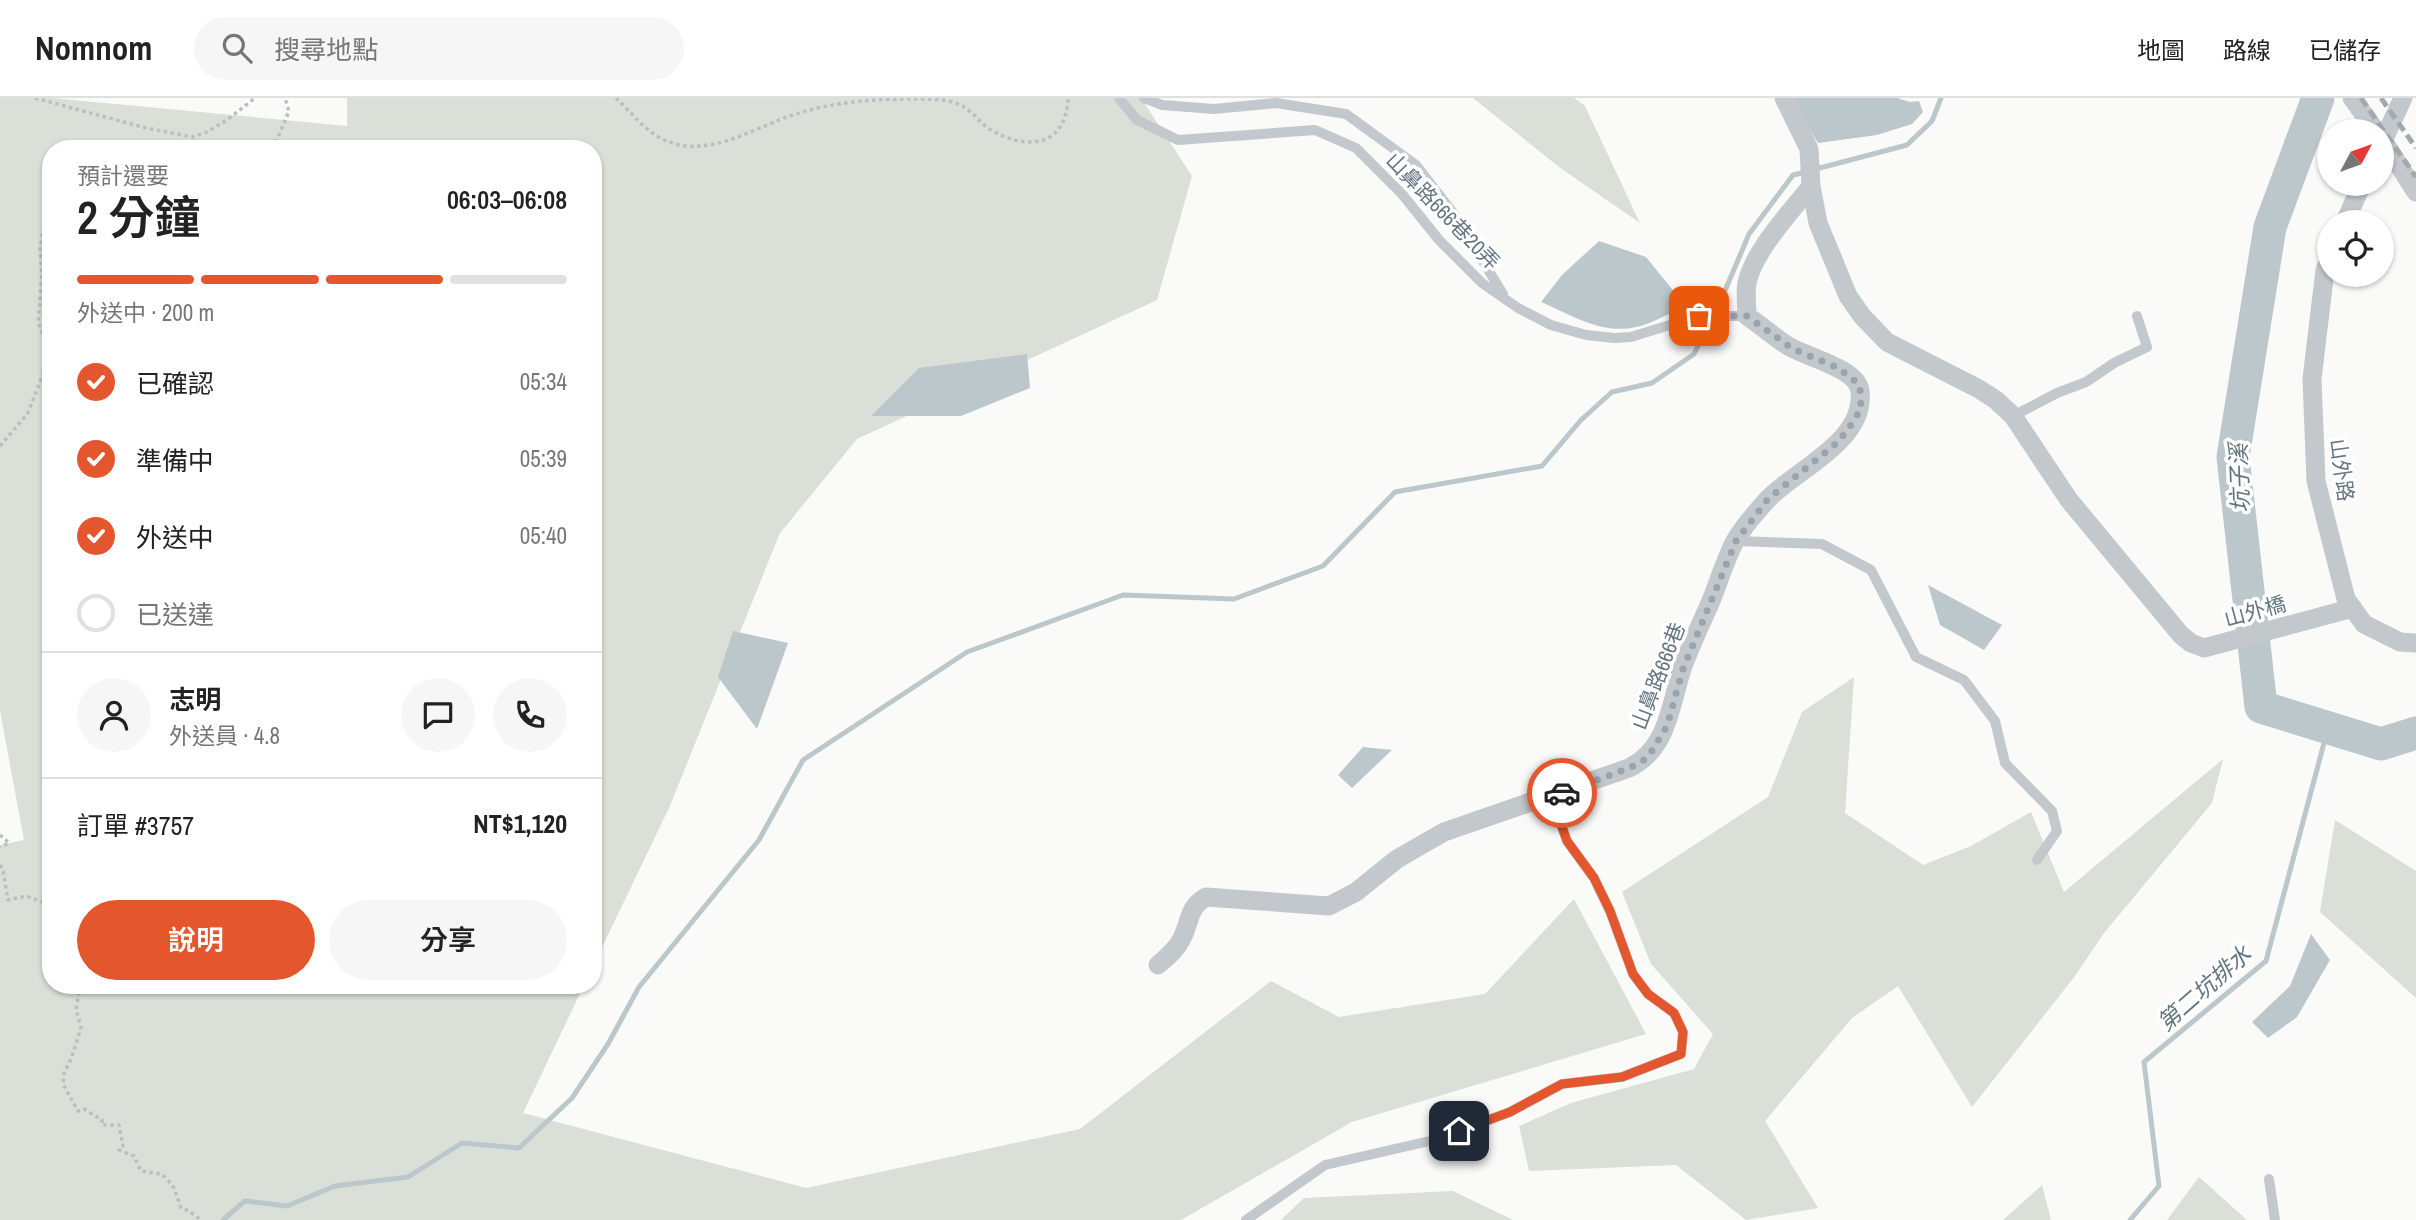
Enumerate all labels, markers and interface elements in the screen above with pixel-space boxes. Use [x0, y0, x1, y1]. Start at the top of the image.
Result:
search box [194, 17, 684, 80]
text: Nomnom [35, 26, 152, 70]
icon: search [218, 29, 256, 67]
text: 搜尋地點 [274, 32, 378, 67]
text: 地圖 [2137, 34, 2185, 66]
text: 路線 [2223, 34, 2271, 66]
text: 已儲存 [2309, 34, 2381, 66]
north arrow [2317, 119, 2394, 196]
map controls [2317, 119, 2394, 287]
street label: 山鼻路666巷20弄 [1379, 146, 1507, 276]
text: 預計還要 [77, 160, 169, 191]
text: 06:03–06:08 [447, 182, 567, 217]
text: 2 分鐘 [77, 186, 200, 248]
button: locate [2317, 210, 2394, 287]
pin [1669, 286, 1729, 346]
text: 外送中 · 200 m [77, 297, 214, 328]
icon: bag [1680, 297, 1718, 335]
icon: check [77, 363, 115, 401]
text: 已確認 [136, 366, 214, 401]
text: 05:34 [520, 366, 567, 397]
street label: 山外路 [2323, 437, 2361, 503]
icon: check [77, 440, 115, 478]
water label: 坑子溪 [2222, 440, 2256, 513]
text: 準備中 [136, 443, 214, 478]
text: 05:39 [520, 443, 567, 474]
icon: check [77, 517, 115, 555]
text: 外送中 [136, 520, 214, 555]
text: 05:40 [520, 520, 567, 551]
street label: 山外橋 [2221, 589, 2289, 633]
text: 已送達 [136, 597, 214, 632]
street label: 山鼻路666巷 [1624, 618, 1692, 734]
button: person [77, 678, 151, 752]
button: chat [401, 678, 475, 752]
button: phone [493, 678, 567, 752]
text: 志明 [169, 682, 221, 717]
text: 外送員 · 4.8 [169, 720, 280, 751]
courier [1527, 758, 1597, 828]
icon: car [1543, 774, 1581, 812]
text: NT$1,120 [473, 806, 567, 841]
text: 訂單 #3757 [77, 808, 194, 843]
button: 說明 [77, 900, 315, 980]
button: 分享 [329, 900, 567, 980]
water label: 第二坑排水 [2150, 938, 2258, 1037]
pin [1429, 1101, 1489, 1161]
icon: home [1440, 1112, 1478, 1150]

